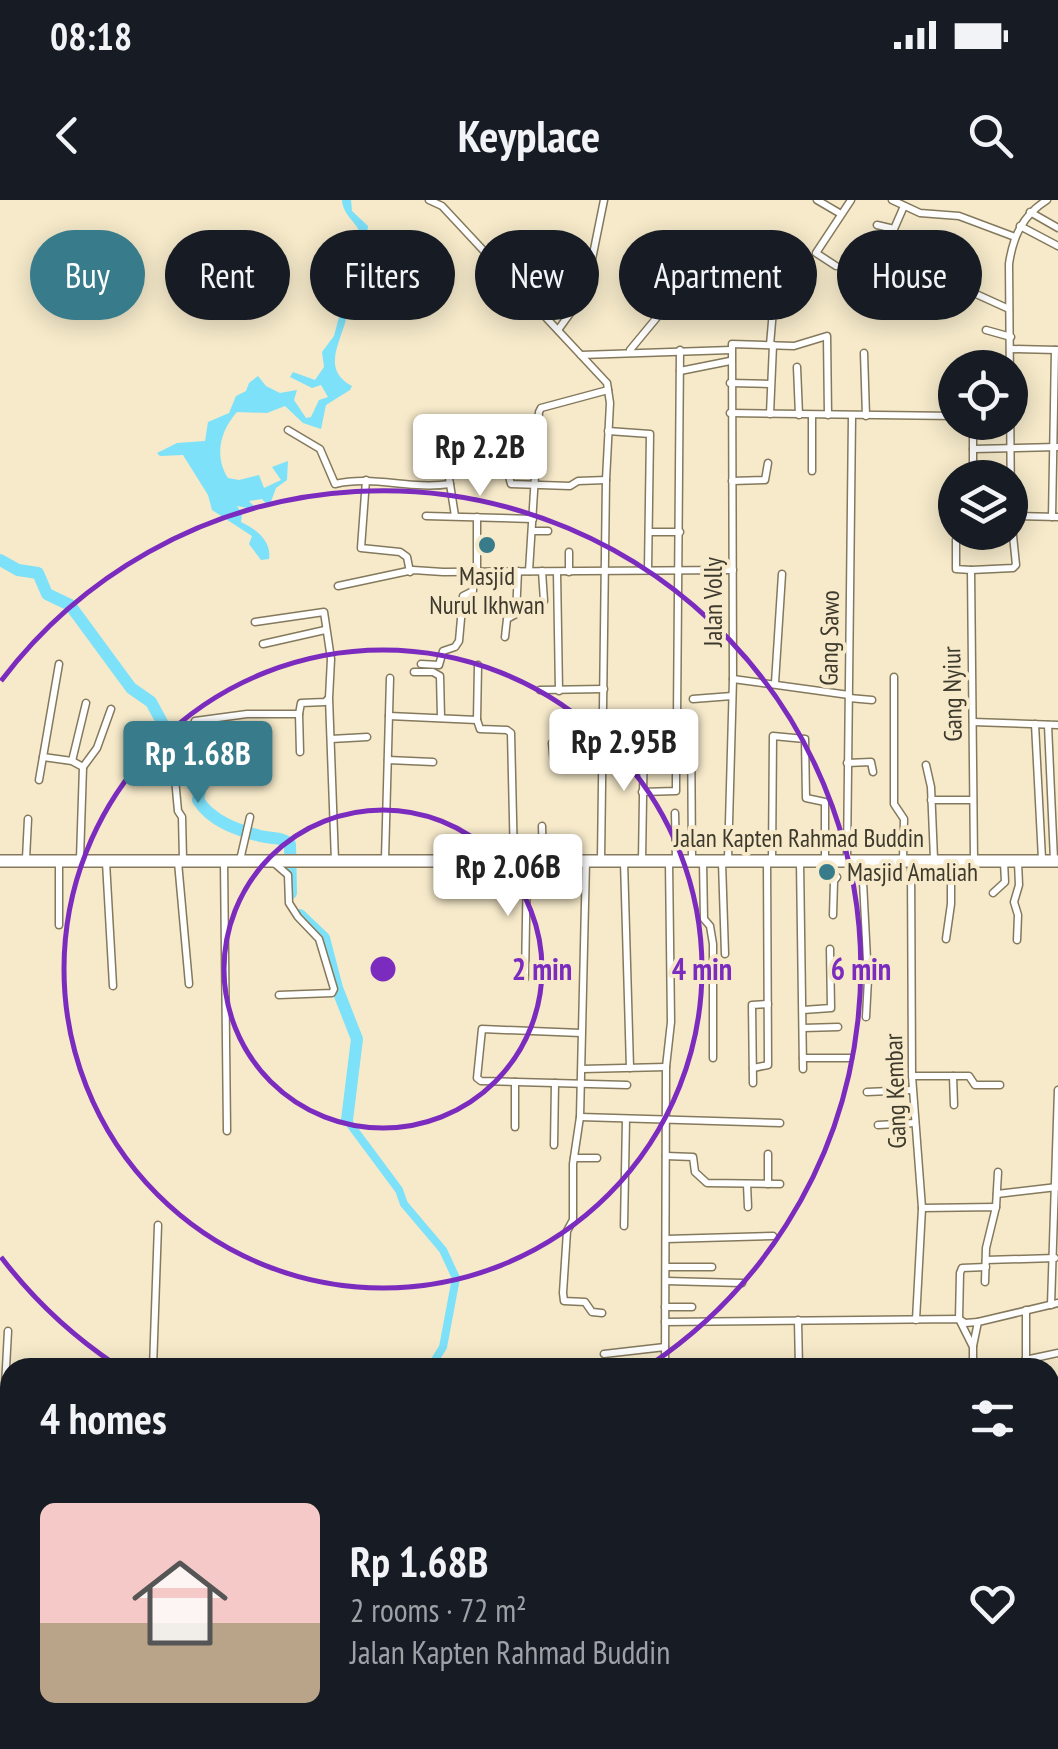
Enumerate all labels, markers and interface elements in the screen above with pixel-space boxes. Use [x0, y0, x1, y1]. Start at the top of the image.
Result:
text: 08:18 [50, 11, 132, 60]
text: Keyplace [458, 106, 600, 164]
icon: back [40, 108, 95, 163]
icon: search [963, 108, 1018, 163]
chip: Buy [30, 230, 145, 320]
chip: Rent [165, 230, 290, 320]
chip: Filters [310, 230, 455, 320]
chip: New [475, 230, 599, 320]
chip: Apartment [619, 230, 817, 320]
chip: House [837, 230, 982, 320]
map controls [938, 350, 1028, 550]
button: locate [938, 350, 1028, 440]
pin: Rp 2.2B [388, 414, 572, 499]
text: Rp 2.2B [435, 425, 525, 467]
button: layers [938, 460, 1028, 550]
marker: Masjid Nurul Ikhwan [476, 534, 498, 556]
street label: Jalan Volly [697, 557, 729, 648]
place label: Masjid Nurul Ikhwan [429, 560, 545, 621]
street label: Gang Sawo [812, 590, 846, 686]
street label: Gang Nyiur [935, 646, 969, 742]
pin: Rp 2.95B [521, 709, 727, 794]
text: Rp 2.95B [571, 720, 677, 762]
pin: Rp 1.68B [95, 721, 301, 806]
text: Rp 1.68B [145, 732, 251, 774]
street label: Jalan Kapten Rahmad Buddin [673, 822, 924, 854]
pin: Rp 2.06B [405, 834, 611, 919]
text: Rp 2.06B [455, 845, 561, 887]
place label: Masjid Amaliah [847, 856, 978, 888]
marker: Masjid Amaliah [816, 861, 838, 883]
text: 2 min [512, 949, 572, 988]
text: 4 min [672, 949, 732, 988]
text: 6 min [831, 949, 891, 988]
centre of rings [365, 951, 401, 987]
street label: Gang Kembar [877, 1033, 913, 1149]
text: 4 homes [40, 1391, 167, 1446]
icon: filters [965, 1391, 1020, 1446]
text: Rp 1.68B [350, 1534, 488, 1589]
icon: home [120, 1543, 240, 1663]
icon: heart [965, 1576, 1020, 1631]
text: 2 rooms · 72 m² [350, 1589, 527, 1631]
text: Jalan Kapten Rahmad Buddin [350, 1631, 670, 1673]

